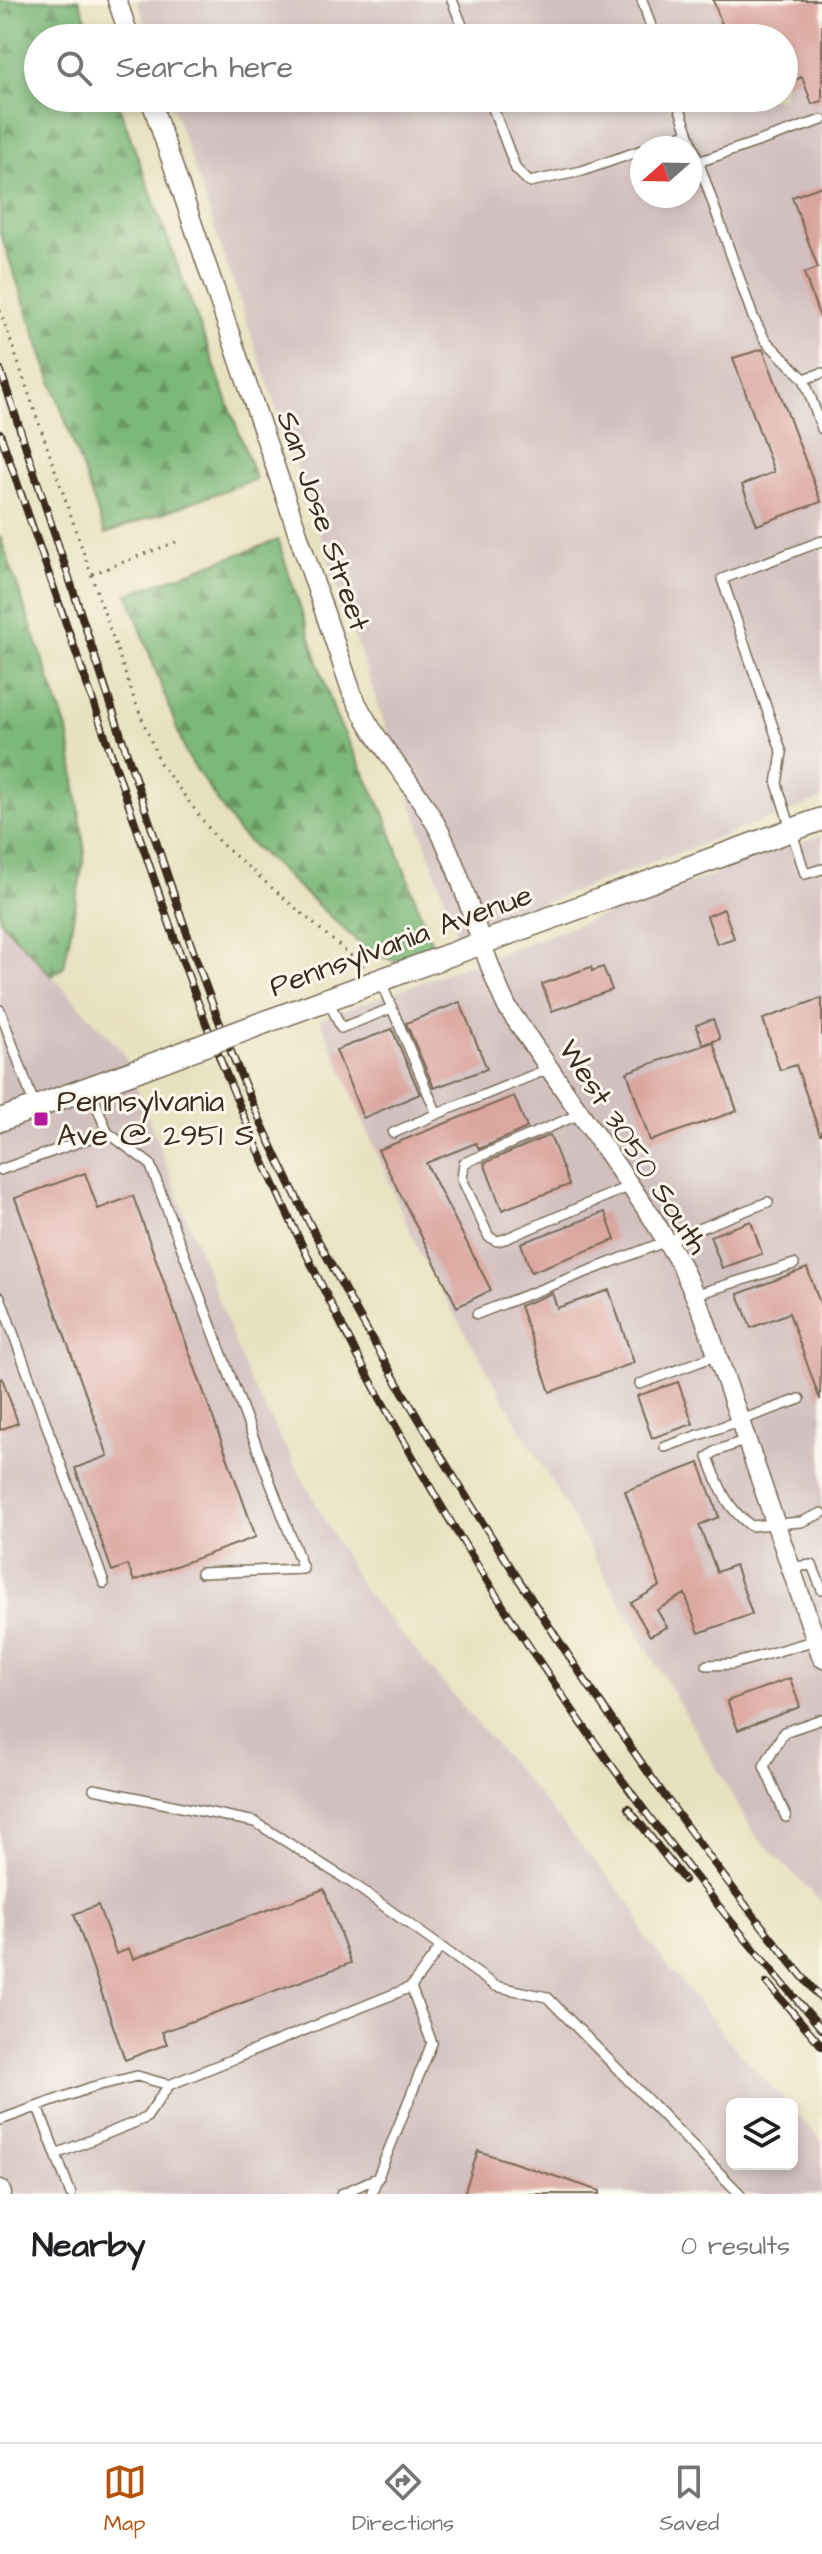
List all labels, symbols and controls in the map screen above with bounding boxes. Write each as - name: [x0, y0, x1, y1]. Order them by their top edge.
- search box: [24, 24, 798, 112]
- icon: search: [52, 46, 96, 90]
- text: Search here: [116, 47, 293, 89]
- north arrow: [630, 136, 702, 208]
- street label: San Jose Street: [266, 405, 380, 637]
- street label: Pennsylvania Avenue: [264, 874, 539, 1009]
- street label: West 3050 South: [548, 1031, 718, 1263]
- place label: Pennsylvania Ave @ 2951 S: [57, 1081, 254, 1157]
- marker: Pennsylvania Ave @ 2951 S: [32, 1110, 50, 1128]
- map controls: [726, 2098, 798, 2170]
- button: layers: [726, 2098, 798, 2170]
- text: Nearby: [32, 2222, 146, 2270]
- text: 0 results: [681, 2228, 790, 2264]
- tab: Map: [103, 2460, 147, 2539]
- tab: Directions: [352, 2460, 454, 2539]
- tab: Saved: [659, 2460, 719, 2539]

